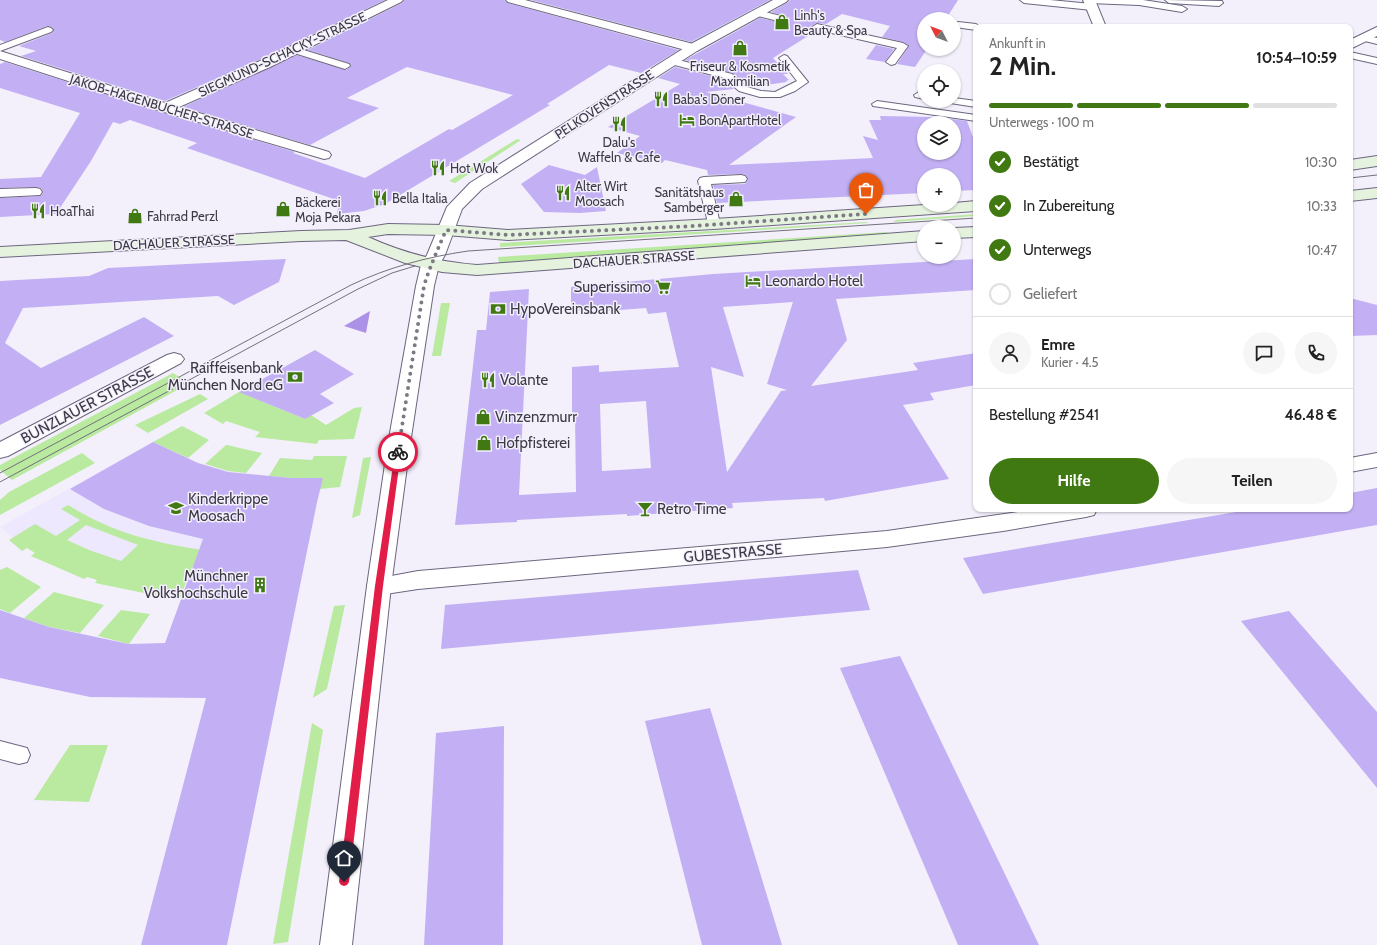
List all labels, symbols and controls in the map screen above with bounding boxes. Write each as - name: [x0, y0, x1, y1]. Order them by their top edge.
- place label: Linh's Beauty & Spa: [794, 7, 868, 38]
- street label: SIEGMUND-SCHACKY-STRASSE: [195, 8, 369, 100]
- north arrow: [917, 12, 961, 56]
- map controls: [917, 12, 961, 264]
- shop icon: Linh's Beauty & Spa: [773, 13, 791, 31]
- text: Ankunft in: [989, 35, 1046, 51]
- shop icon: Friseur & Kosmetik Maximilian: [731, 39, 749, 57]
- text: 10:54–10:59: [1256, 49, 1337, 67]
- text: 2 Min.: [989, 50, 1056, 82]
- place label: Friseur & Kosmetik Maximilian: [690, 58, 790, 89]
- button: locate: [917, 64, 961, 108]
- street label: PELKOVENSTRASSE: [551, 66, 657, 142]
- street label: JAKOB-HAGENBUCHER-STRASSE: [67, 70, 256, 142]
- restaurant icon: Baba's Döner: [652, 90, 670, 108]
- place label: Baba's Döner: [673, 91, 746, 107]
- hotel icon: BonApartHotel: [678, 111, 696, 129]
- place label: BonApartHotel: [699, 112, 781, 128]
- text: Unterwegs · 100 m: [989, 114, 1094, 130]
- restaurant icon: Dalu's Waffeln & Cafe: [610, 115, 628, 133]
- button: layers: [917, 116, 961, 160]
- place label: Dalu's Waffeln & Cafe: [578, 134, 660, 165]
- icon: check: [989, 151, 1011, 173]
- text: Bestätigt: [1023, 153, 1079, 171]
- text: 10:30: [1305, 154, 1337, 170]
- restaurant icon: Hot Wok: [429, 159, 447, 177]
- place label: Hot Wok: [450, 160, 498, 176]
- button: +: [917, 168, 961, 212]
- pin: [849, 173, 883, 214]
- place label: Alter Wirt Moosach: [575, 178, 628, 209]
- icon: bag: [855, 179, 877, 201]
- restaurant icon: Alter Wirt Moosach: [554, 184, 572, 202]
- place label: Sanitätshaus Samberger: [654, 184, 725, 215]
- restaurant icon: Bella Italia: [371, 189, 389, 207]
- place label: Bella Italia: [392, 190, 448, 206]
- shop icon: Sanitätshaus Samberger: [727, 190, 745, 208]
- place label: Bäckerei Moja Pekara: [295, 194, 361, 226]
- icon: check: [989, 195, 1011, 217]
- text: In Zubereitung: [1023, 197, 1114, 215]
- text: 10:33: [1307, 198, 1337, 214]
- shop icon: Bäckerei Moja Pekara: [274, 200, 292, 218]
- restaurant icon: HoaThai: [29, 202, 47, 220]
- place label: HoaThai: [50, 203, 94, 219]
- shop icon: Fahrrad Perzl: [126, 207, 144, 225]
- place label: Fahrrad Perzl: [147, 208, 218, 224]
- button: −: [917, 220, 961, 264]
- street label: DACHAUER STRASSE: [113, 231, 235, 253]
- icon: check: [989, 239, 1011, 261]
- text: Unterwegs: [1023, 241, 1091, 259]
- text: 10:47: [1307, 242, 1337, 258]
- street label: DACHAUER STRASSE: [572, 247, 696, 271]
- hotel icon: Leonardo Hotel: [744, 272, 762, 290]
- place label: Leonardo Hotel: [765, 272, 864, 290]
- place label: Superissimo: [574, 278, 651, 296]
- supermarket icon: Superissimo: [654, 278, 672, 296]
- text: Geliefert: [1023, 285, 1077, 303]
- bank icon: HypoVereinsbank: [489, 300, 507, 318]
- place label: HypoVereinsbank: [510, 300, 621, 318]
- button: person: [989, 332, 1031, 374]
- button: chat: [1243, 332, 1285, 374]
- button: phone: [1295, 332, 1337, 374]
- text: Emre: [1041, 336, 1075, 354]
- text: Kurier · 4.5: [1041, 354, 1099, 370]
- place label: Raiffeisenbank München Nord eG: [168, 359, 283, 394]
- street label: BUNZLAUER STRASSE: [18, 362, 156, 448]
- bank icon: Raiffeisenbank München Nord eG: [286, 368, 304, 386]
- restaurant icon: Volante: [479, 371, 497, 389]
- place label: Volante: [500, 371, 548, 389]
- text: Bestellung #2541: [989, 406, 1099, 424]
- text: 46.48 €: [1285, 406, 1337, 424]
- shop icon: Vinzenzmurr: [474, 408, 492, 426]
- place label: Vinzenzmurr: [495, 408, 577, 426]
- courier: [378, 432, 418, 472]
- shop icon: Hofpfisterei: [475, 434, 493, 452]
- place label: Hofpfisterei: [496, 434, 570, 452]
- icon: bike: [387, 441, 409, 463]
- button: Hilfe: [989, 458, 1159, 504]
- button: Teilen: [1167, 458, 1337, 504]
- place label: Kinderkrippe Moosach: [188, 490, 269, 525]
- school or university icon: Kinderkrippe Moosach: [167, 499, 185, 517]
- bar icon: Retro Time: [636, 500, 654, 518]
- place label: Retro Time: [657, 500, 727, 518]
- street label: GUBESTRASSE: [683, 540, 783, 566]
- place label: Münchner Volkshochschule: [144, 567, 248, 602]
- building icon: Münchner Volkshochschule: [251, 576, 269, 594]
- pin: [327, 841, 361, 882]
- icon: home: [333, 847, 355, 869]

